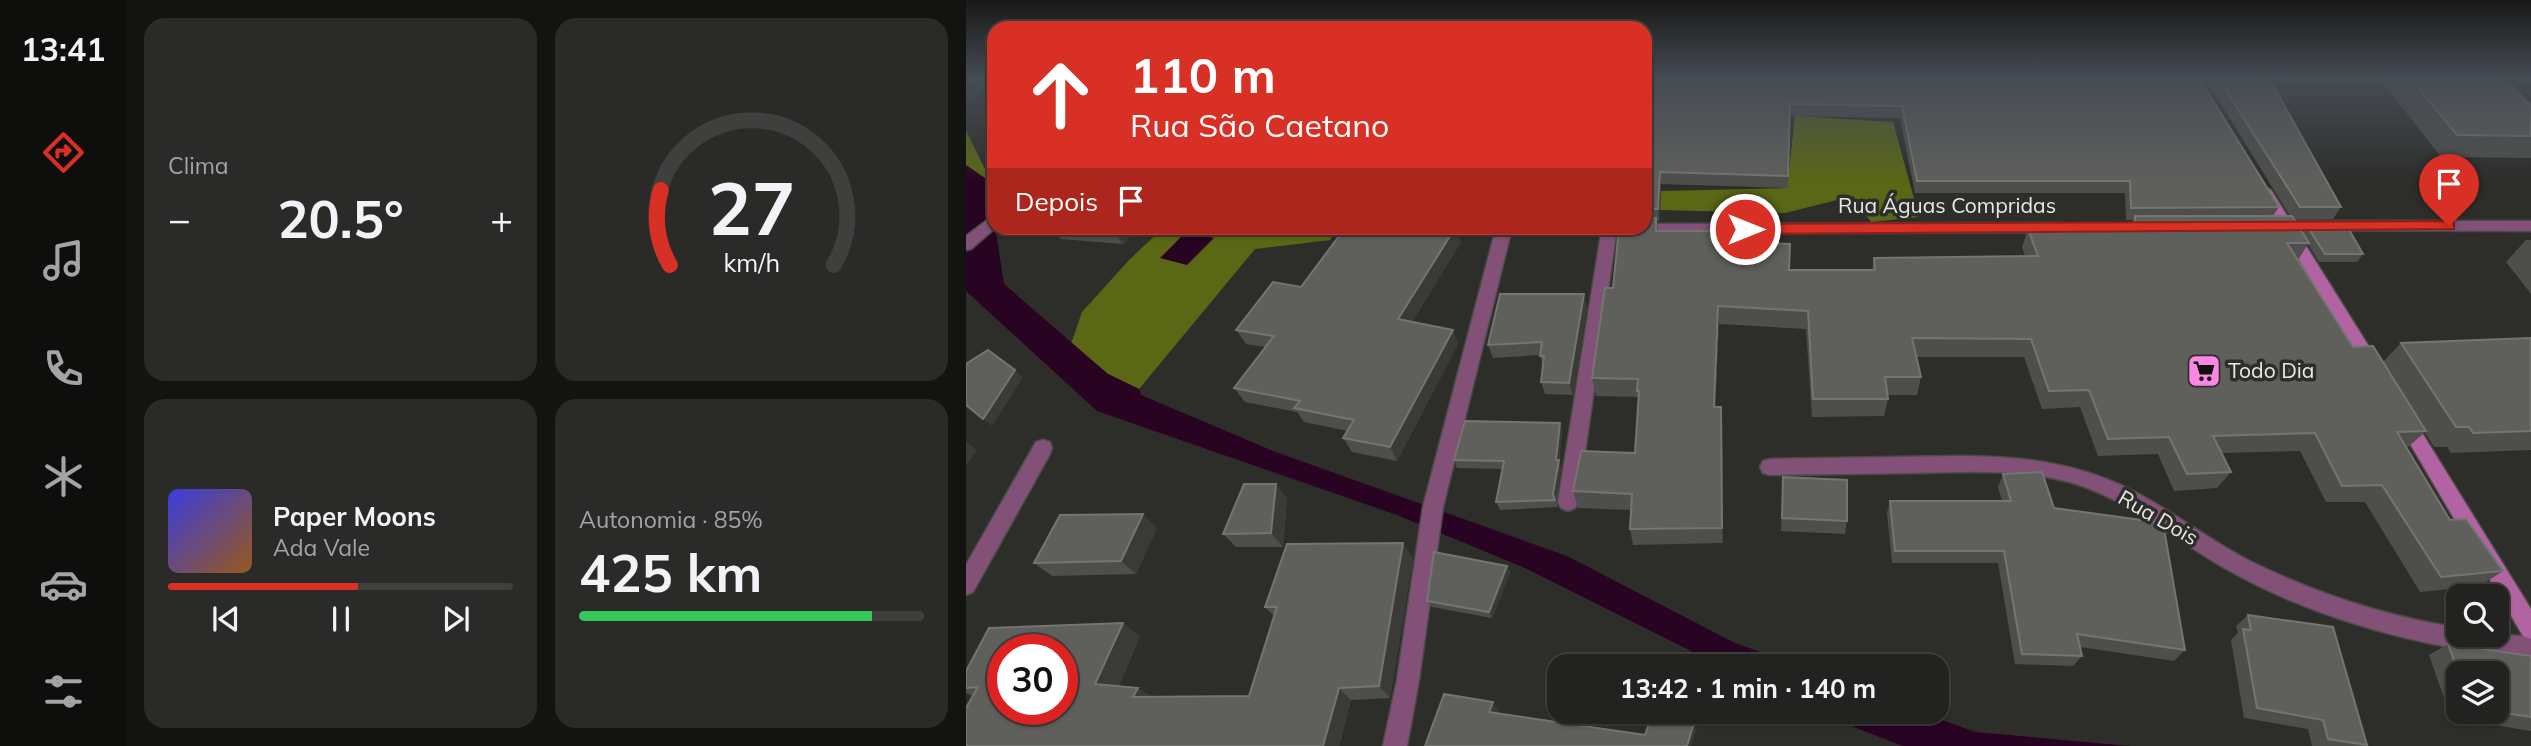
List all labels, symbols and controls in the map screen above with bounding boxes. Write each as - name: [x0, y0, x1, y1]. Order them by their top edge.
- text: 13:41: [21, 29, 105, 69]
- text: 110 m: [1130, 44, 1276, 105]
- icon: ahead: [1015, 49, 1106, 140]
- text: Rua São Caetano: [1130, 105, 1389, 145]
- icon: directions: [39, 128, 88, 177]
- text: Clima: [168, 151, 229, 180]
- pin: [2419, 154, 2479, 226]
- text: 27: [708, 163, 795, 254]
- icon: arrive: [2430, 165, 2468, 203]
- icon: arrive: [1112, 182, 1150, 220]
- text: Depois: [1015, 185, 1098, 218]
- text: 20.5°: [277, 186, 404, 251]
- position arrow: [1708, 192, 1782, 266]
- street label: Rua Águas Compridas: [1838, 192, 2056, 218]
- text: −: [168, 195, 191, 243]
- text: +: [490, 195, 513, 243]
- icon: music: [39, 236, 88, 285]
- text: km/h: [723, 247, 780, 278]
- icon: phone: [39, 344, 88, 393]
- supermarket icon: Todo Dia: [2185, 352, 2223, 390]
- place label: Todo Dia: [2228, 357, 2314, 383]
- icon: climate: [39, 452, 88, 501]
- street label: Rua Dois: [2114, 484, 2203, 550]
- text: Paper Moons: [273, 500, 436, 533]
- text: Autonomia · 85%: [579, 505, 763, 534]
- text: Ada Vale: [273, 533, 370, 562]
- text: 425 km: [579, 540, 762, 605]
- icon: car: [39, 560, 88, 609]
- map controls: [2446, 584, 2509, 724]
- button: search: [2446, 584, 2509, 647]
- icon: previous: [207, 600, 245, 638]
- icon: pause: [322, 600, 360, 638]
- icon: next: [437, 600, 475, 638]
- speed limit sign: 30: [987, 634, 1078, 725]
- button: layers: [2446, 661, 2509, 724]
- icon: filters: [39, 667, 88, 716]
- text: 13:42 · 1 min · 140 m: [1620, 672, 1876, 705]

